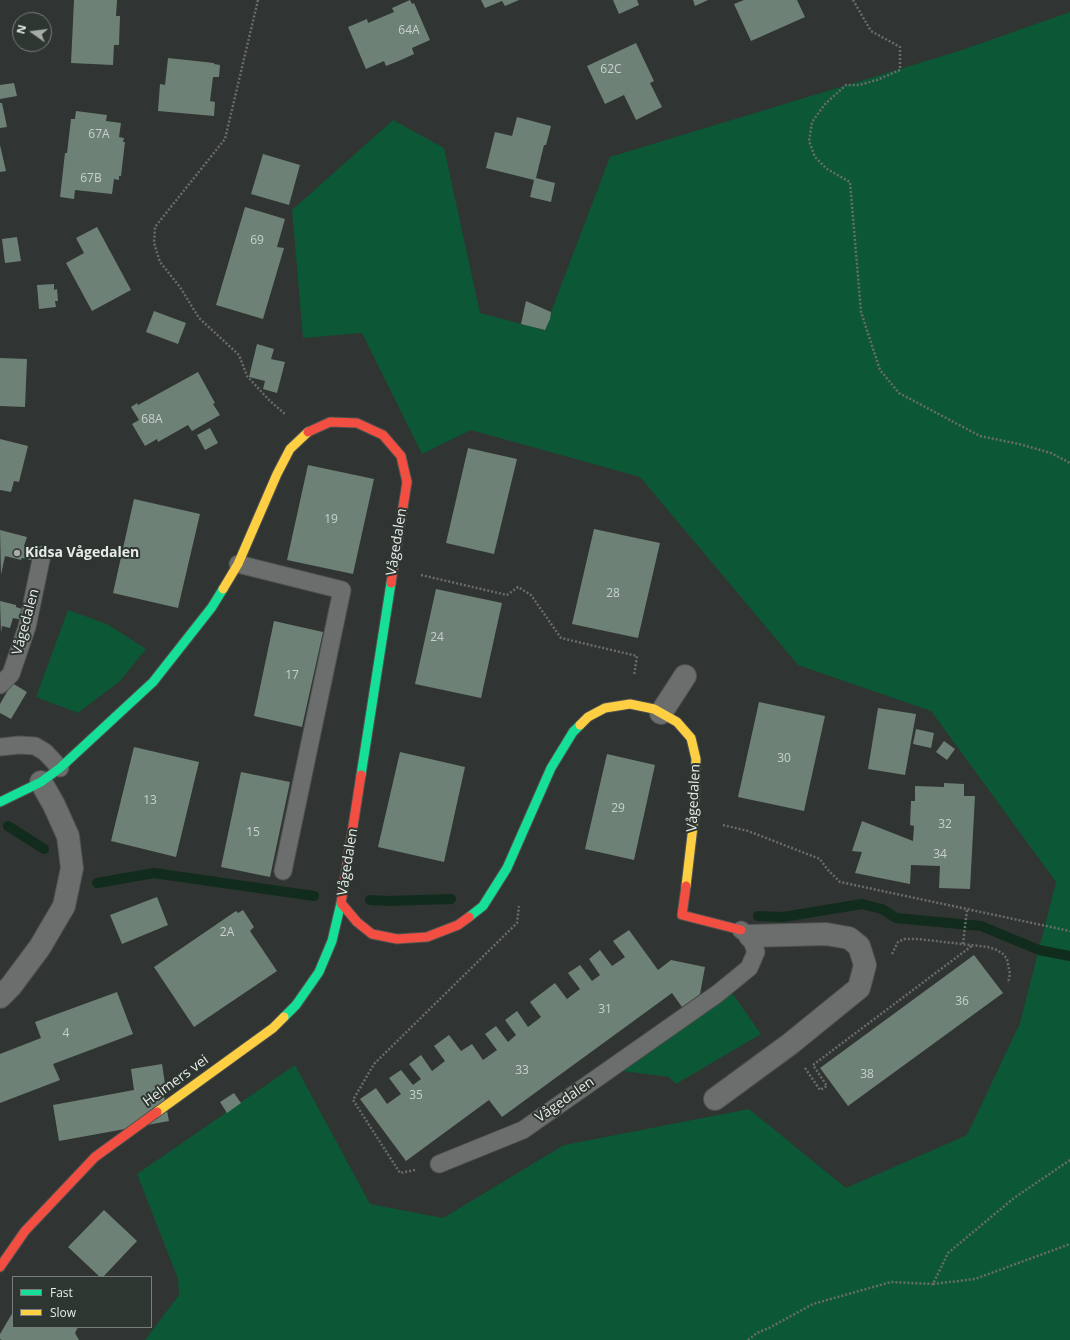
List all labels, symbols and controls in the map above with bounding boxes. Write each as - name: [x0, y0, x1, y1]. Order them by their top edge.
- north arrow: [12, 12, 52, 52]
- text: N: [12, 23, 29, 35]
- house number: 64A: [398, 24, 420, 38]
- house number: 62C: [600, 63, 622, 77]
- house number: 67A: [88, 128, 110, 142]
- house number: 67B: [80, 172, 102, 186]
- house number: 69: [250, 234, 264, 248]
- house number: 68A: [141, 413, 163, 427]
- street label: Vågedalen: [383, 507, 411, 577]
- house number: 19: [324, 513, 338, 527]
- place label: Kidsa Vågedalen: [25, 545, 139, 561]
- marker: Kidsa Vågedalen: [12, 548, 22, 558]
- street label: Vågedalen: [9, 587, 43, 657]
- house number: 28: [606, 587, 620, 601]
- house number: 24: [430, 631, 444, 645]
- house number: 17: [285, 669, 299, 683]
- house number: 30: [777, 752, 791, 766]
- street label: Vågedalen: [684, 764, 704, 832]
- house number: 13: [143, 794, 157, 808]
- house number: 29: [611, 802, 625, 816]
- house number: 32: [938, 818, 952, 832]
- house number: 15: [246, 826, 260, 840]
- street label: Vågedalen: [334, 827, 362, 897]
- house number: 34: [933, 848, 947, 862]
- house number: 2A: [220, 926, 234, 940]
- house number: 36: [955, 995, 969, 1009]
- house number: 31: [598, 1003, 612, 1017]
- house number: 4: [63, 1027, 69, 1041]
- street label: Helmers vei: [140, 1052, 212, 1110]
- house number: 33: [515, 1064, 529, 1078]
- house number: 38: [860, 1068, 874, 1082]
- street label: Vågedalen: [532, 1074, 598, 1126]
- house number: 35: [409, 1089, 423, 1103]
- legend: [12, 1276, 152, 1328]
- text: Fast: [50, 1284, 73, 1301]
- text: Slow: [50, 1304, 76, 1321]

